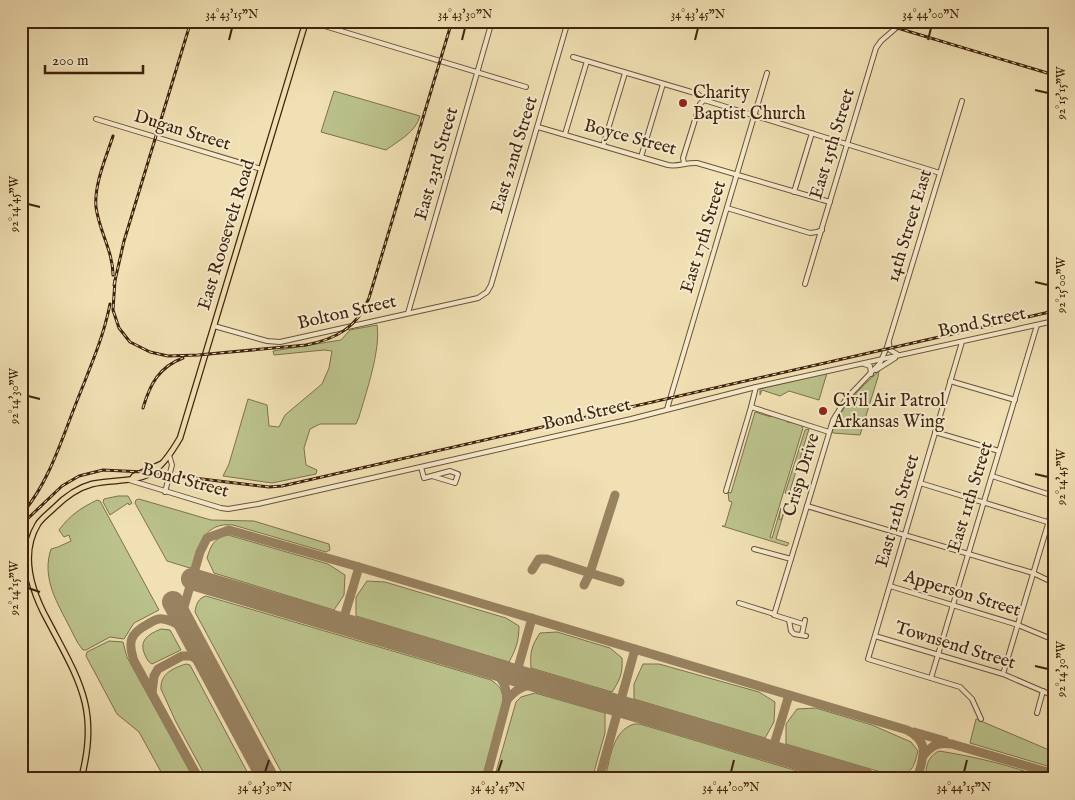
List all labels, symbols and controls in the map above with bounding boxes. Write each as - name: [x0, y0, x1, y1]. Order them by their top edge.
- text: 34°43'15"N: [205, 7, 259, 22]
- text: 34°43'30"N: [438, 7, 493, 22]
- text: 34°43'45"N: [671, 7, 726, 22]
- text: 34°44'00"N: [902, 7, 960, 22]
- scale bar: [45, 42, 142, 74]
- text: 200 m: [52, 51, 89, 70]
- text: 92°15'15"W: [1054, 66, 1069, 121]
- place label: Charity Baptist Church: [693, 82, 806, 126]
- street label: East 15th Street: [805, 86, 861, 202]
- street label: East 22nd Street: [486, 94, 544, 216]
- marker: Charity Baptist Church: [677, 97, 689, 109]
- street label: Dugan Street: [131, 105, 233, 157]
- street label: East 23rd Street: [410, 105, 464, 223]
- street label: Boyce Street: [581, 115, 679, 161]
- street label: East Roosevelt Road: [193, 157, 261, 313]
- street label: 14th Street East: [882, 167, 938, 285]
- text: 92°14'45"W: [7, 175, 22, 233]
- street label: East 17th Street: [676, 178, 732, 296]
- text: 92°15'00"W: [1054, 256, 1069, 314]
- street label: Bolton Street: [295, 290, 399, 336]
- street label: Bond Street: [936, 302, 1028, 344]
- text: 92°14'30"W: [7, 367, 22, 425]
- place label: Civil Air Patrol Arkansas Wing: [832, 390, 945, 434]
- street label: Bond Street: [541, 394, 633, 436]
- marker: Civil Air Patrol Arkansas Wing: [817, 405, 829, 417]
- street label: Crisp Drive: [778, 430, 826, 520]
- street label: East 11th Street: [943, 439, 999, 555]
- text: 92°14'45"W: [1054, 448, 1069, 506]
- street label: East 12th Street: [871, 452, 925, 570]
- street label: Bond Street: [139, 458, 231, 504]
- text: 92°14'15"W: [7, 560, 22, 616]
- street label: Apperson Street: [900, 565, 1023, 623]
- street label: Townsend Street: [892, 617, 1018, 675]
- text: 92°14'30"W: [1054, 640, 1069, 698]
- text: 34°43'30"N: [238, 780, 293, 795]
- text: 34°43'45"N: [471, 780, 526, 795]
- text: 34°44'00"N: [702, 780, 760, 795]
- text: 34°44'15"N: [937, 780, 992, 795]

